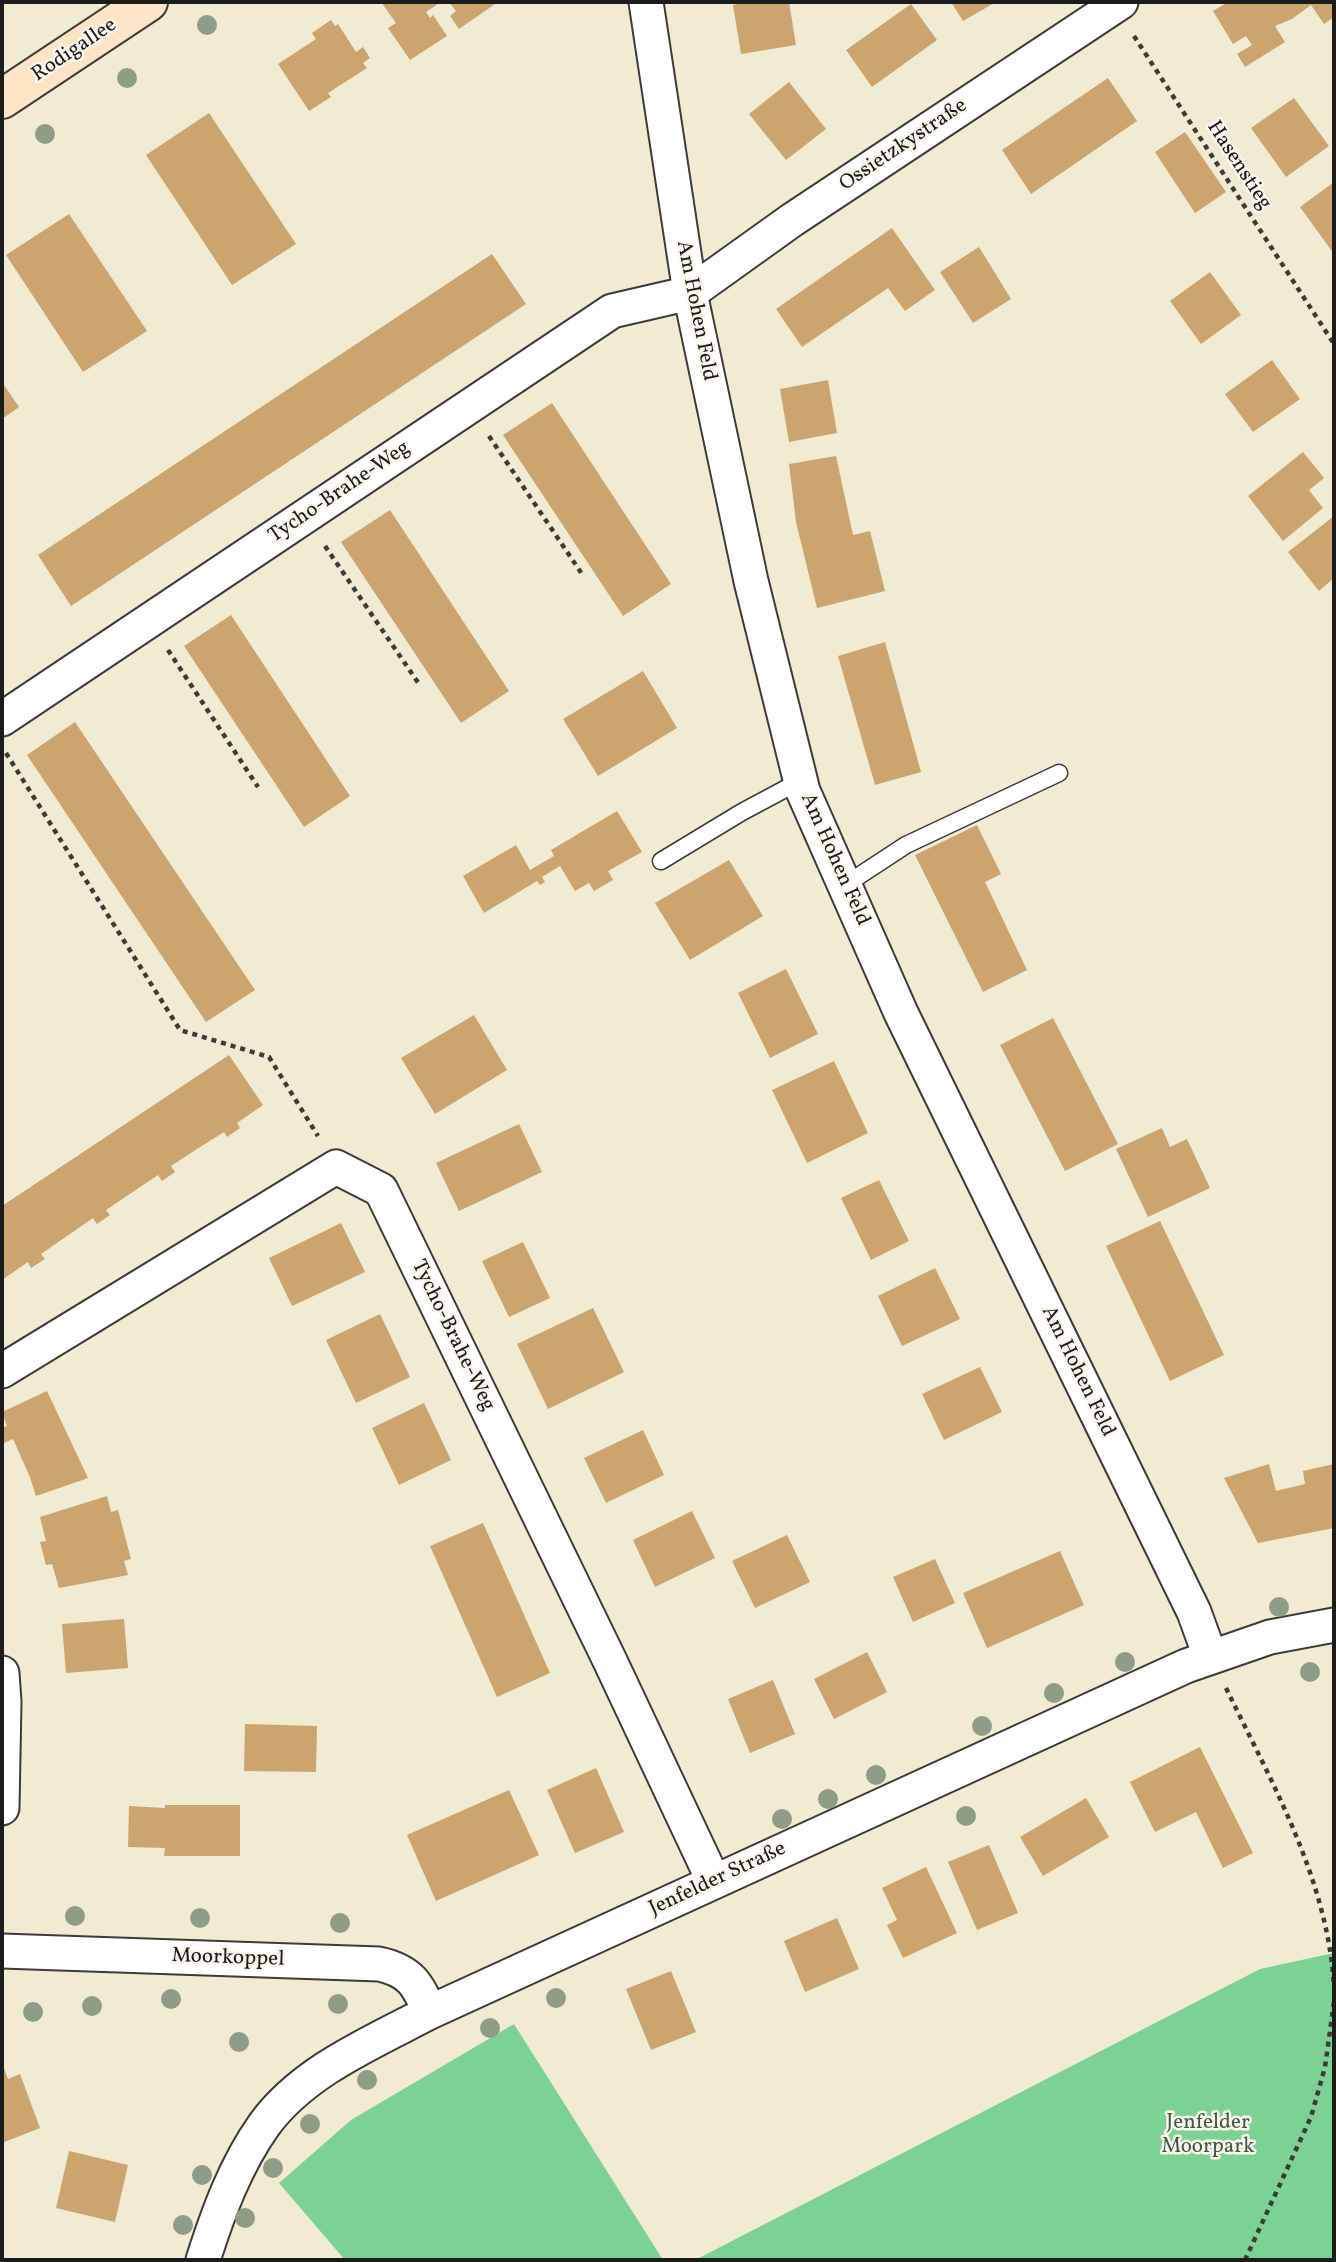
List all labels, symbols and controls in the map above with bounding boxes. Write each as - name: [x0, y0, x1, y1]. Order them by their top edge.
- street label: Rodigallee: [28, 13, 122, 89]
- street label: Ossietzkystraße: [835, 94, 973, 198]
- street label: Hasenstieg: [1200, 117, 1276, 215]
- street label: Am Hohen Feld: [669, 239, 721, 383]
- street label: Tycho-Brahe-Weg: [264, 436, 416, 550]
- street label: Am Hohen Feld: [794, 790, 874, 930]
- street label: Tycho-Brahe-Weg: [404, 1256, 500, 1416]
- street label: Am Hohen Feld: [1034, 1303, 1120, 1441]
- street label: Jenfelder Straße: [645, 1837, 791, 1923]
- street label: Moorkoppel: [171, 1944, 285, 1974]
- park label: Jenfelder Moorpark: [1161, 2111, 1255, 2161]

